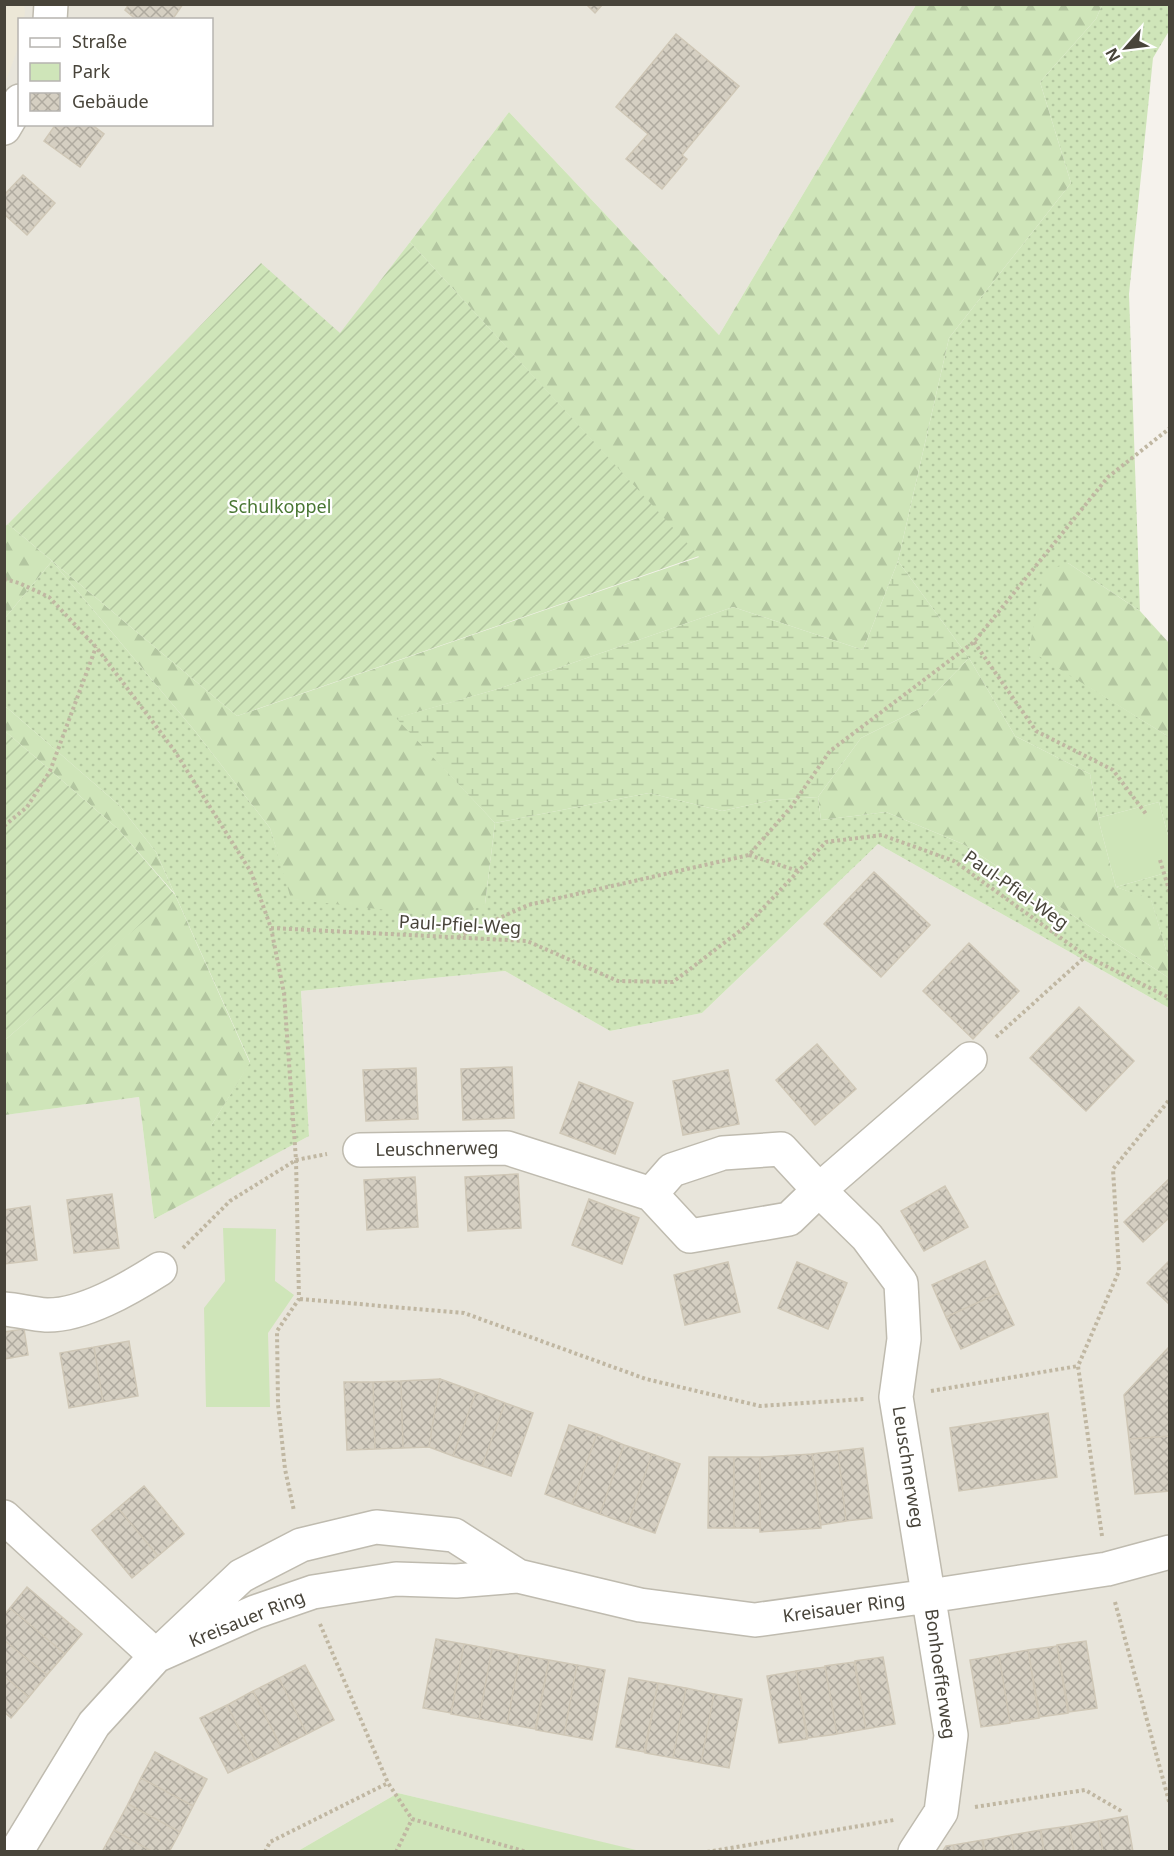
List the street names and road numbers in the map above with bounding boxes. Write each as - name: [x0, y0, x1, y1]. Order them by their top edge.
- street label: Paul-Pfiel-Weg: [960, 844, 1074, 934]
- street label: Paul-Pfiel-Weg: [398, 909, 522, 939]
- street label: Leuschnerweg: [375, 1135, 499, 1161]
- street label: Leuschnerweg: [888, 1404, 930, 1530]
- street label: Kreisauer Ring: [185, 1584, 308, 1652]
- street label: Kreisauer Ring: [781, 1587, 907, 1627]
- street label: Bonhoefferweg: [920, 1607, 962, 1741]

